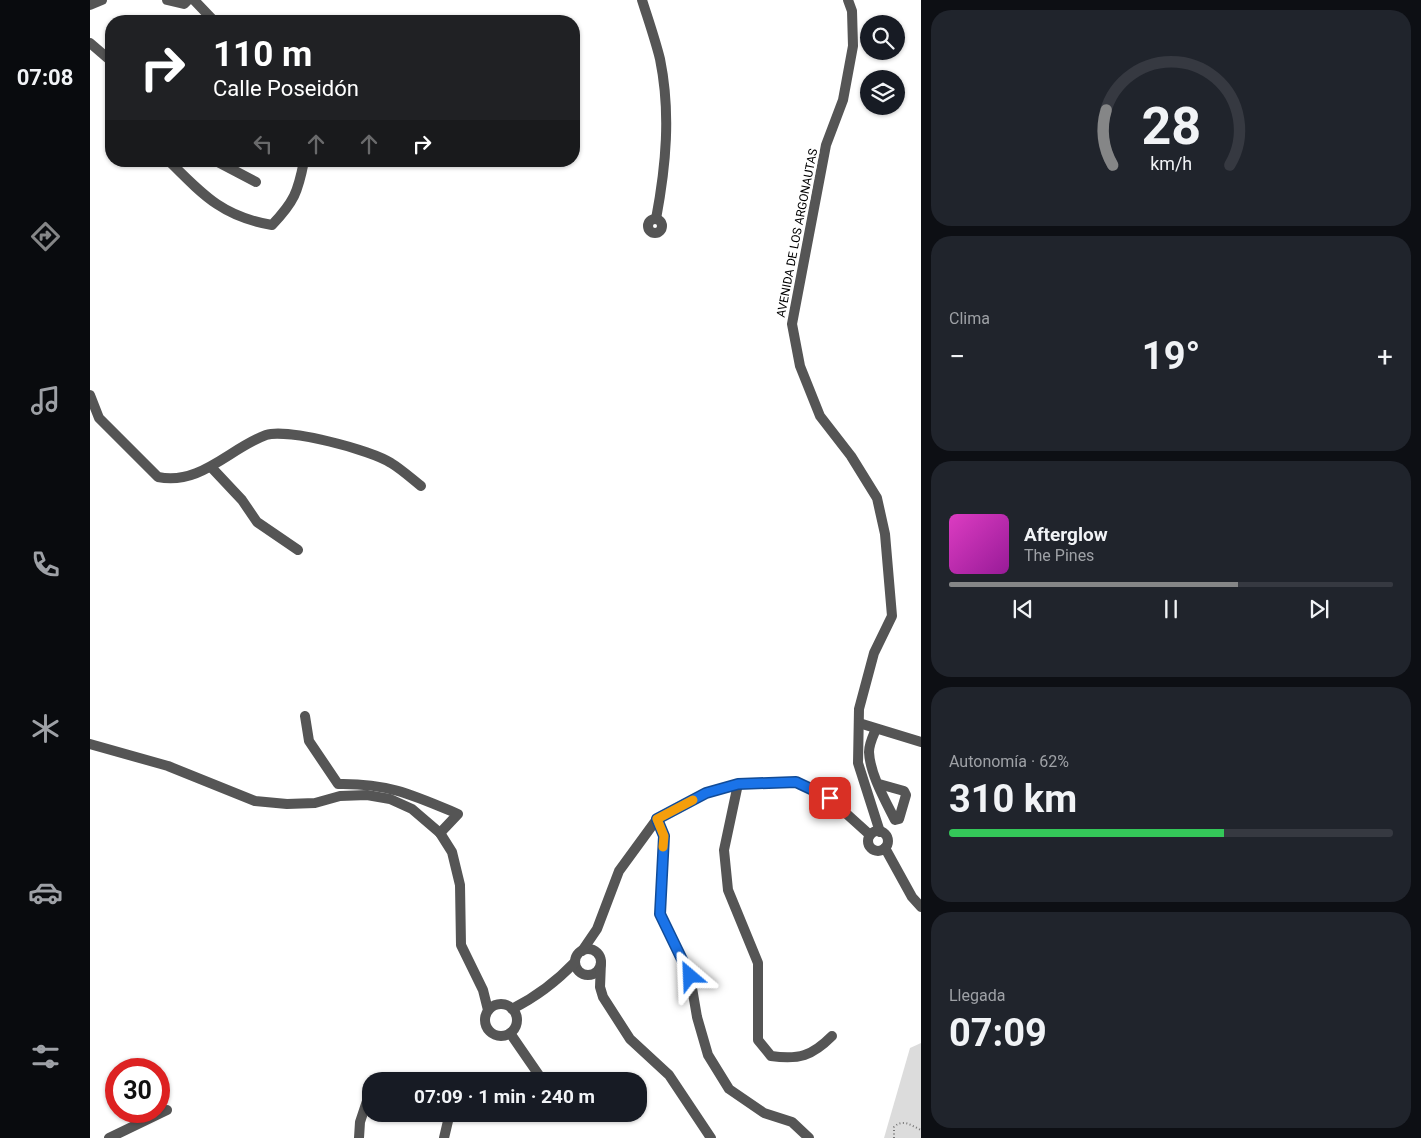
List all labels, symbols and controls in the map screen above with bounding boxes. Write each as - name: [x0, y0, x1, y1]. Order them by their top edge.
- map controls: [860, 15, 905, 115]
- button: search: [860, 15, 905, 60]
- text: 110 m: [213, 34, 312, 75]
- icon: right: [130, 35, 195, 100]
- text: 07:08: [17, 65, 73, 90]
- button: layers: [860, 70, 905, 115]
- text: Calle Poseidón: [213, 76, 359, 101]
- text: 28: [1141, 96, 1201, 157]
- icon: left: [249, 130, 277, 158]
- icon: ahead: [302, 130, 330, 158]
- icon: ahead: [355, 130, 383, 158]
- icon: right: [408, 130, 436, 158]
- street label: AVENIDA DE LOS ARGONAUTAS: [774, 147, 820, 319]
- text: km/h: [1150, 153, 1192, 174]
- icon: directions: [28, 219, 63, 254]
- text: Clima: [949, 309, 990, 328]
- text: 19°: [1142, 334, 1200, 378]
- text: −: [949, 340, 965, 373]
- text: +: [1377, 340, 1393, 373]
- icon: music: [28, 383, 63, 418]
- text: Afterglow: [1024, 523, 1108, 546]
- text: The Pines: [1024, 546, 1094, 565]
- icon: phone: [28, 547, 63, 582]
- icon: previous: [1009, 595, 1037, 623]
- icon: pause: [1157, 595, 1185, 623]
- icon: next: [1305, 595, 1333, 623]
- icon: climate: [28, 711, 63, 746]
- text: Autonomía · 62%: [949, 752, 1069, 771]
- pin: [809, 777, 851, 819]
- text: 310 km: [949, 777, 1077, 821]
- icon: arrive: [816, 784, 844, 812]
- icon: car: [28, 875, 63, 910]
- position arrow: [663, 949, 715, 1001]
- text: Llegada: [949, 986, 1005, 1005]
- text: 07:09: [949, 1011, 1047, 1055]
- icon: filters: [28, 1039, 63, 1074]
- speed limit sign: 30: [105, 1058, 170, 1123]
- text: 07:09 · 1 min · 240 m: [414, 1085, 595, 1108]

